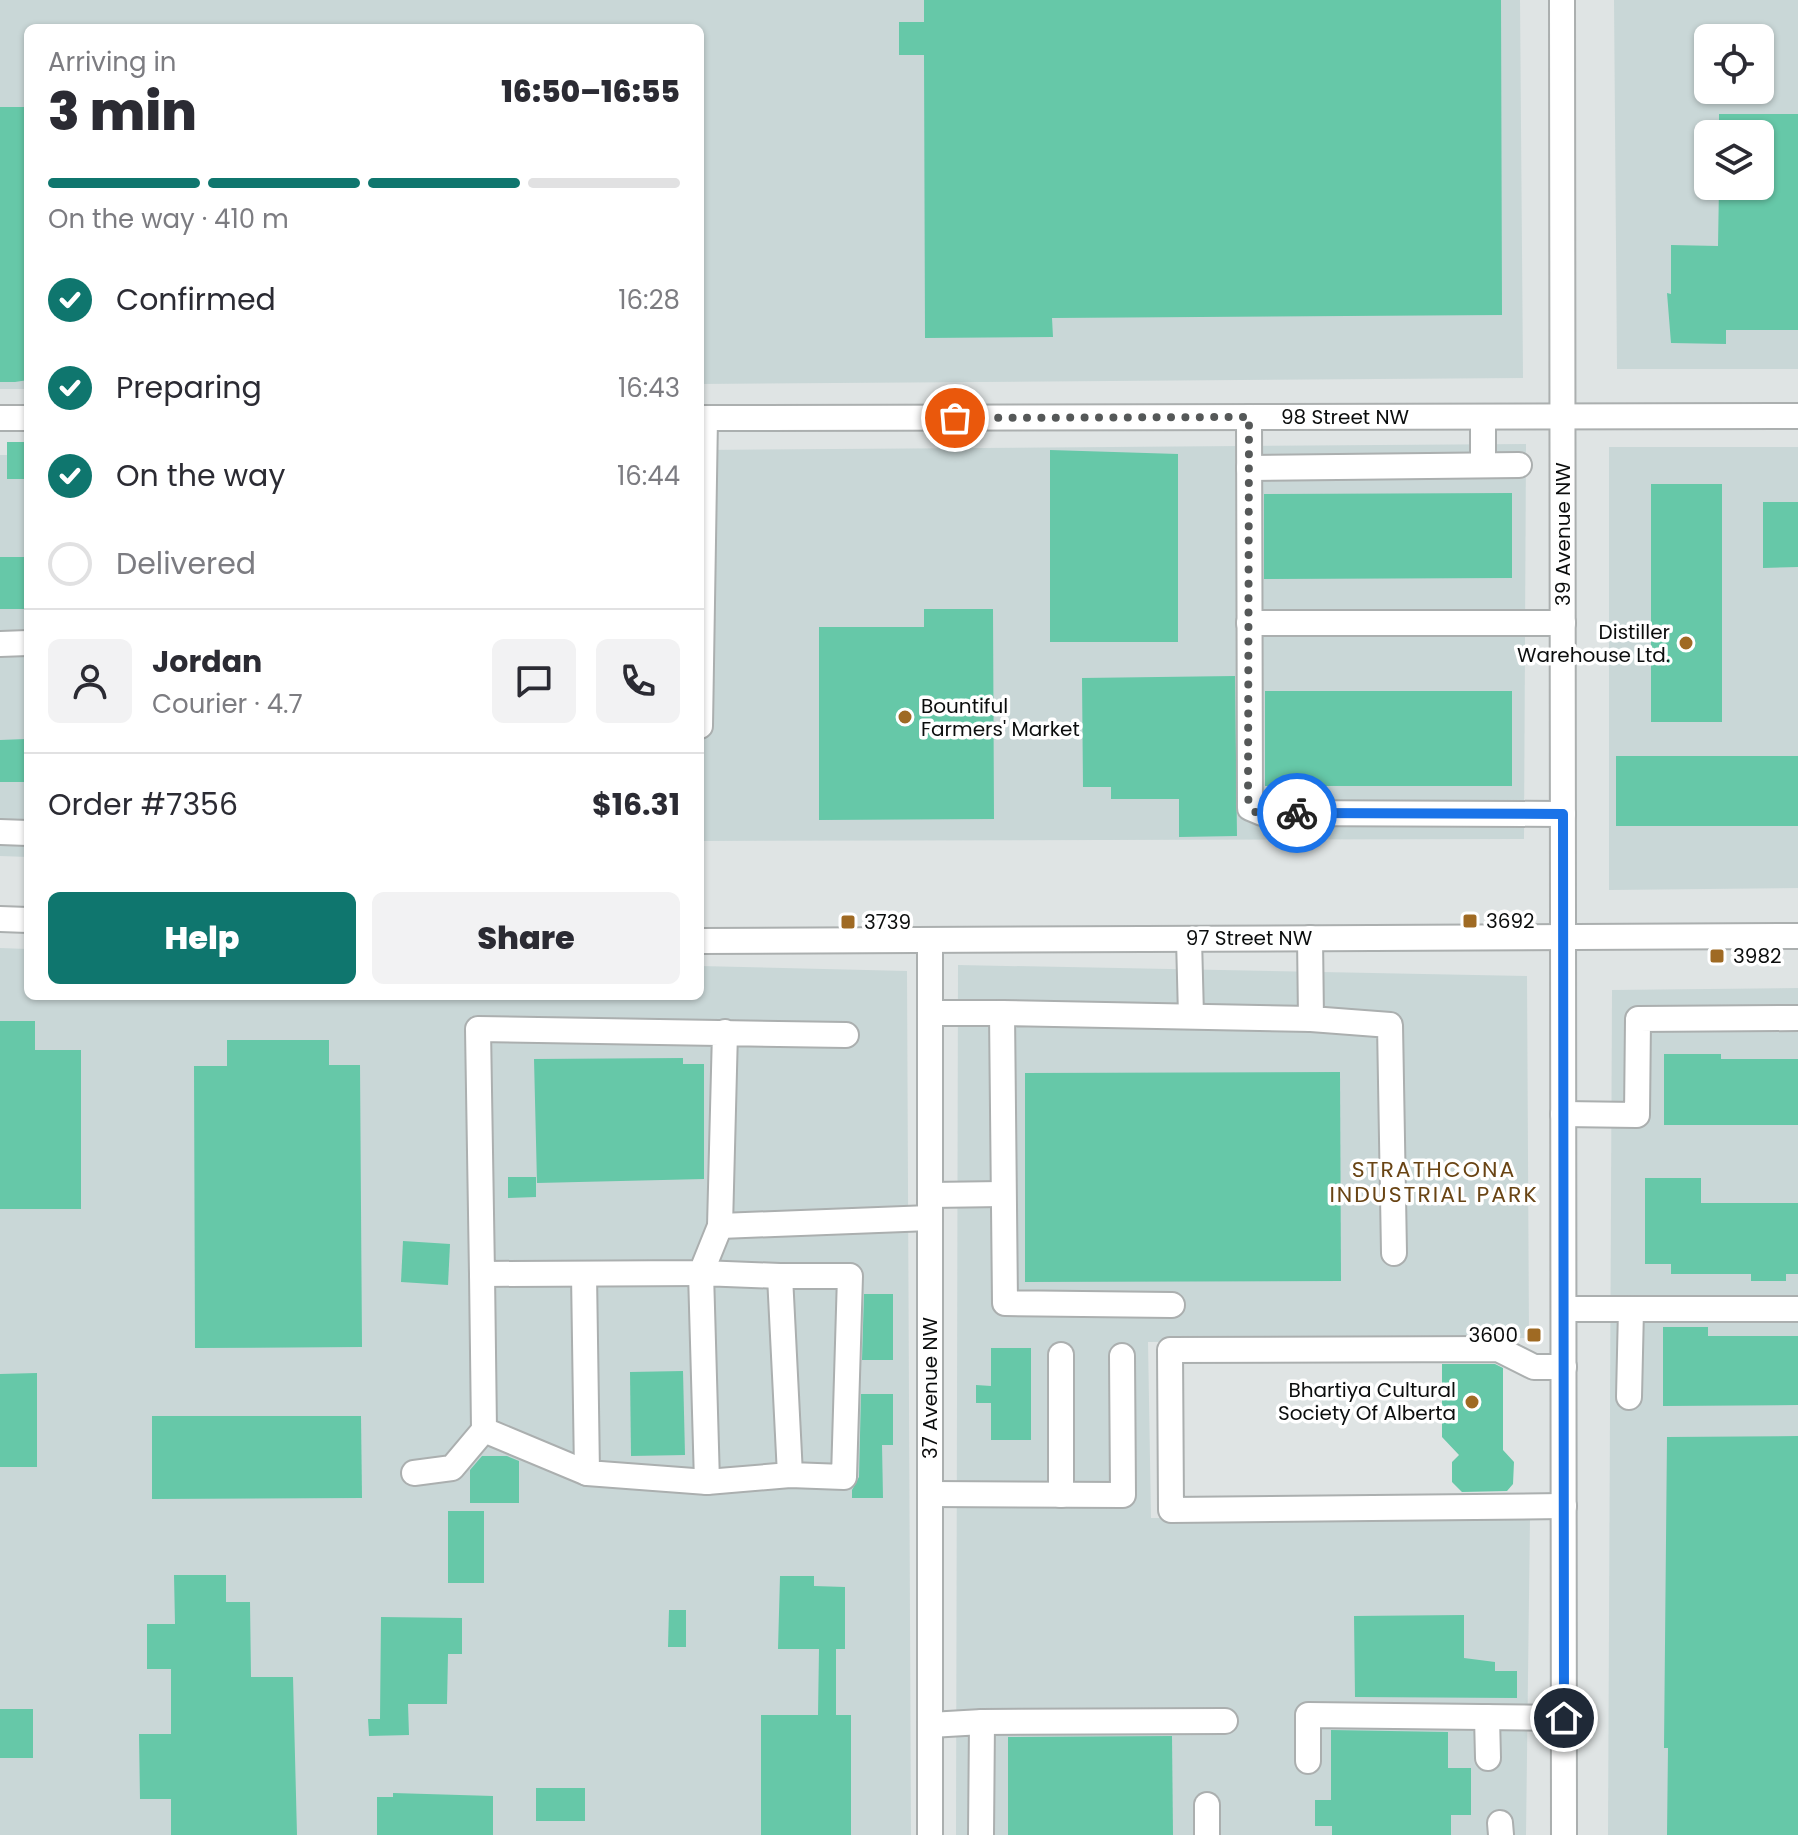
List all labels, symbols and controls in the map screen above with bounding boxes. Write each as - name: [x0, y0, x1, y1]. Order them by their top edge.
- map controls: [1694, 24, 1774, 200]
- button: locate: [1694, 24, 1774, 104]
- text: Arriving in: [48, 44, 177, 80]
- text: 16:50–16:55: [501, 70, 680, 113]
- text: 3 min: [48, 75, 197, 148]
- button: layers: [1694, 120, 1774, 200]
- text: On the way · 410 m: [48, 201, 289, 237]
- icon: check: [48, 278, 92, 322]
- text: Confirmed: [116, 278, 276, 321]
- text: 16:28: [618, 282, 680, 318]
- icon: check: [48, 366, 92, 410]
- text: Preparing: [116, 366, 262, 409]
- text: 16:43: [618, 370, 680, 406]
- pin: [921, 384, 989, 452]
- icon: bag: [933, 396, 977, 440]
- street label: 98 Street NW: [1281, 403, 1409, 431]
- icon: check: [48, 454, 92, 498]
- text: On the way: [116, 454, 285, 497]
- text: 16:44: [617, 458, 680, 494]
- street label: 39 Avenue NW: [1549, 462, 1577, 606]
- text: Delivered: [116, 542, 256, 585]
- place label: Distiller Warehouse Ltd.: [1517, 618, 1670, 669]
- marker: Distiller Warehouse Ltd.: [1677, 634, 1695, 652]
- button: person: [48, 639, 132, 723]
- button: chat: [492, 639, 576, 723]
- button: phone: [596, 639, 680, 723]
- text: Jordan: [152, 640, 262, 683]
- text: Courier · 4.7: [152, 686, 303, 722]
- place label: Bountiful Farmers' Market: [921, 692, 1080, 743]
- marker: Bountiful Farmers' Market: [896, 708, 914, 726]
- courier: [1257, 773, 1337, 853]
- text: Order #7356: [48, 783, 238, 826]
- text: $16.31: [592, 783, 680, 826]
- icon: bike: [1275, 791, 1319, 835]
- button: Help: [48, 892, 356, 984]
- button: Share: [372, 892, 680, 984]
- place label: 3692: [1486, 907, 1535, 935]
- place label: 3739: [864, 908, 911, 936]
- marker: 3692: [1461, 912, 1479, 930]
- marker: 3739: [839, 913, 857, 931]
- street label: 97 Street NW: [1186, 924, 1313, 952]
- place label: 3982: [1733, 942, 1782, 970]
- marker: 3982: [1708, 947, 1726, 965]
- district label: STRATHCONA INDUSTRIAL PARK: [1329, 1154, 1539, 1210]
- street label: 37 Avenue NW: [916, 1316, 944, 1459]
- place label: 3600: [1468, 1321, 1518, 1349]
- marker: 3600: [1525, 1326, 1543, 1344]
- place label: Bhartiya Cultural Society Of Alberta: [1278, 1376, 1456, 1427]
- marker: Bhartiya Cultural Society Of Alberta: [1463, 1393, 1481, 1411]
- pin: [1530, 1684, 1598, 1752]
- icon: home: [1542, 1696, 1586, 1740]

